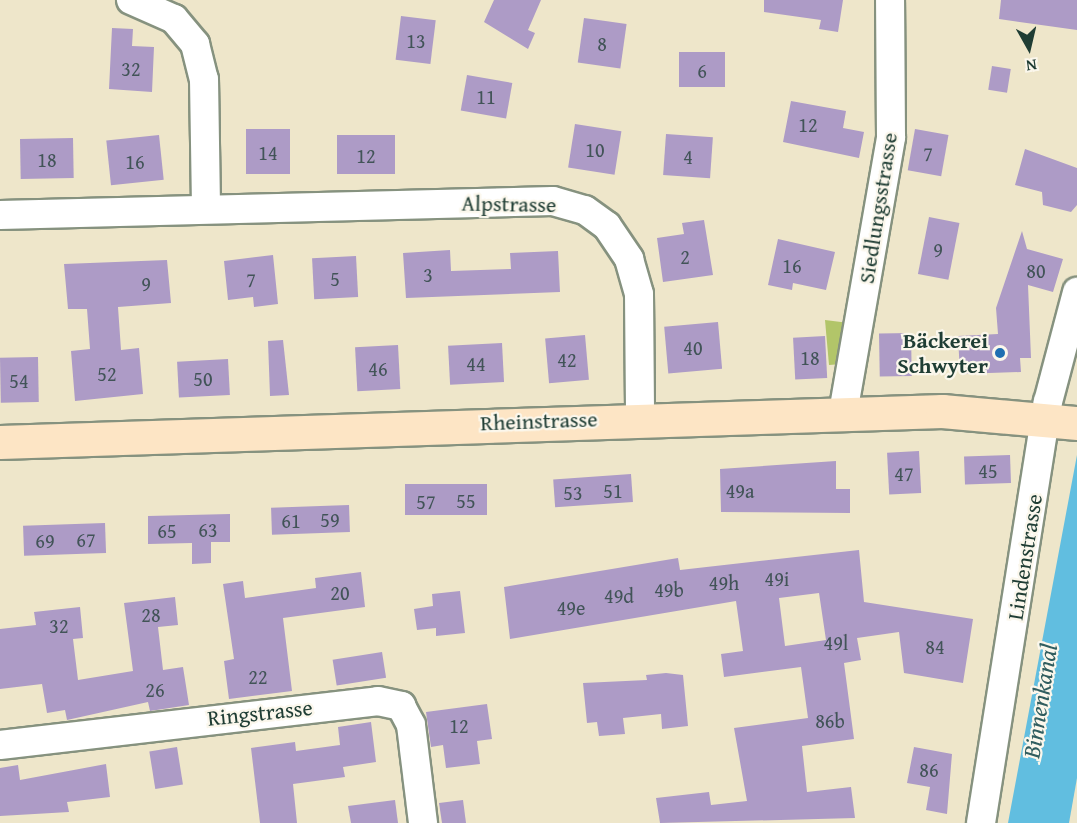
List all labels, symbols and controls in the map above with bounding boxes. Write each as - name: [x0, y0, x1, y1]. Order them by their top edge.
- north arrow: [999, 18, 1059, 78]
- house number: 13: [406, 28, 426, 52]
- house number: 8: [597, 31, 607, 55]
- text: N: [1025, 53, 1038, 78]
- house number: 32: [121, 56, 141, 80]
- house number: 6: [697, 58, 707, 82]
- house number: 11: [476, 84, 496, 108]
- house number: 12: [798, 112, 818, 136]
- street label: Siedlungsstrasse: [853, 131, 903, 285]
- house number: 10: [585, 137, 605, 161]
- house number: 14: [258, 140, 278, 164]
- house number: 7: [923, 141, 933, 165]
- house number: 12: [356, 143, 376, 167]
- house number: 4: [683, 144, 693, 168]
- house number: 18: [37, 147, 57, 171]
- house number: 16: [125, 149, 145, 173]
- street label: Alpstrasse: [461, 190, 557, 218]
- house number: 9: [933, 237, 943, 261]
- house number: 2: [680, 244, 690, 268]
- house number: 16: [782, 253, 802, 277]
- house number: 80: [1026, 258, 1046, 282]
- house number: 3: [423, 262, 433, 286]
- house number: 5: [330, 266, 340, 290]
- house number: 7: [246, 267, 256, 291]
- house number: 9: [141, 271, 151, 295]
- place label: Bäckerei Schwyter: [897, 327, 988, 378]
- house number: 40: [683, 335, 703, 359]
- house number: 18: [800, 345, 820, 369]
- marker: Bäckerei Schwyter: [993, 346, 1007, 360]
- house number: 42: [557, 347, 577, 371]
- house number: 44: [466, 351, 486, 375]
- house number: 46: [368, 356, 388, 380]
- house number: 52: [97, 361, 117, 385]
- house number: 50: [193, 366, 213, 390]
- house number: 54: [9, 368, 29, 392]
- street label: Rheinstrasse: [480, 406, 598, 436]
- house number: 45: [978, 458, 998, 482]
- house number: 47: [894, 461, 914, 485]
- house number: 51: [603, 478, 623, 502]
- house number: 49a: [726, 478, 754, 502]
- house number: 53: [563, 480, 583, 504]
- house number: 55: [456, 488, 476, 512]
- house number: 57: [416, 489, 436, 513]
- street label: Lindenstrasse: [1002, 492, 1048, 622]
- house number: 59: [320, 507, 340, 531]
- house number: 61: [281, 508, 301, 532]
- house number: 63: [198, 517, 218, 541]
- house number: 65: [157, 518, 177, 542]
- house number: 67: [76, 527, 96, 551]
- house number: 69: [35, 528, 55, 552]
- house number: 49i: [765, 566, 789, 590]
- house number: 49h: [709, 570, 739, 594]
- house number: 49b: [654, 577, 684, 601]
- house number: 20: [330, 580, 350, 604]
- house number: 49d: [604, 583, 634, 607]
- house number: 49e: [557, 595, 585, 619]
- house number: 28: [141, 602, 161, 626]
- house number: 32: [49, 613, 69, 637]
- house number: 49l: [824, 630, 848, 654]
- house number: 84: [925, 634, 945, 658]
- water label: Binnenkanal: [1017, 642, 1063, 760]
- house number: 22: [248, 664, 268, 688]
- house number: 26: [145, 677, 165, 701]
- street label: Ringstrasse: [206, 694, 314, 732]
- house number: 86b: [815, 708, 845, 732]
- house number: 12: [449, 713, 469, 737]
- house number: 86: [919, 757, 939, 781]

